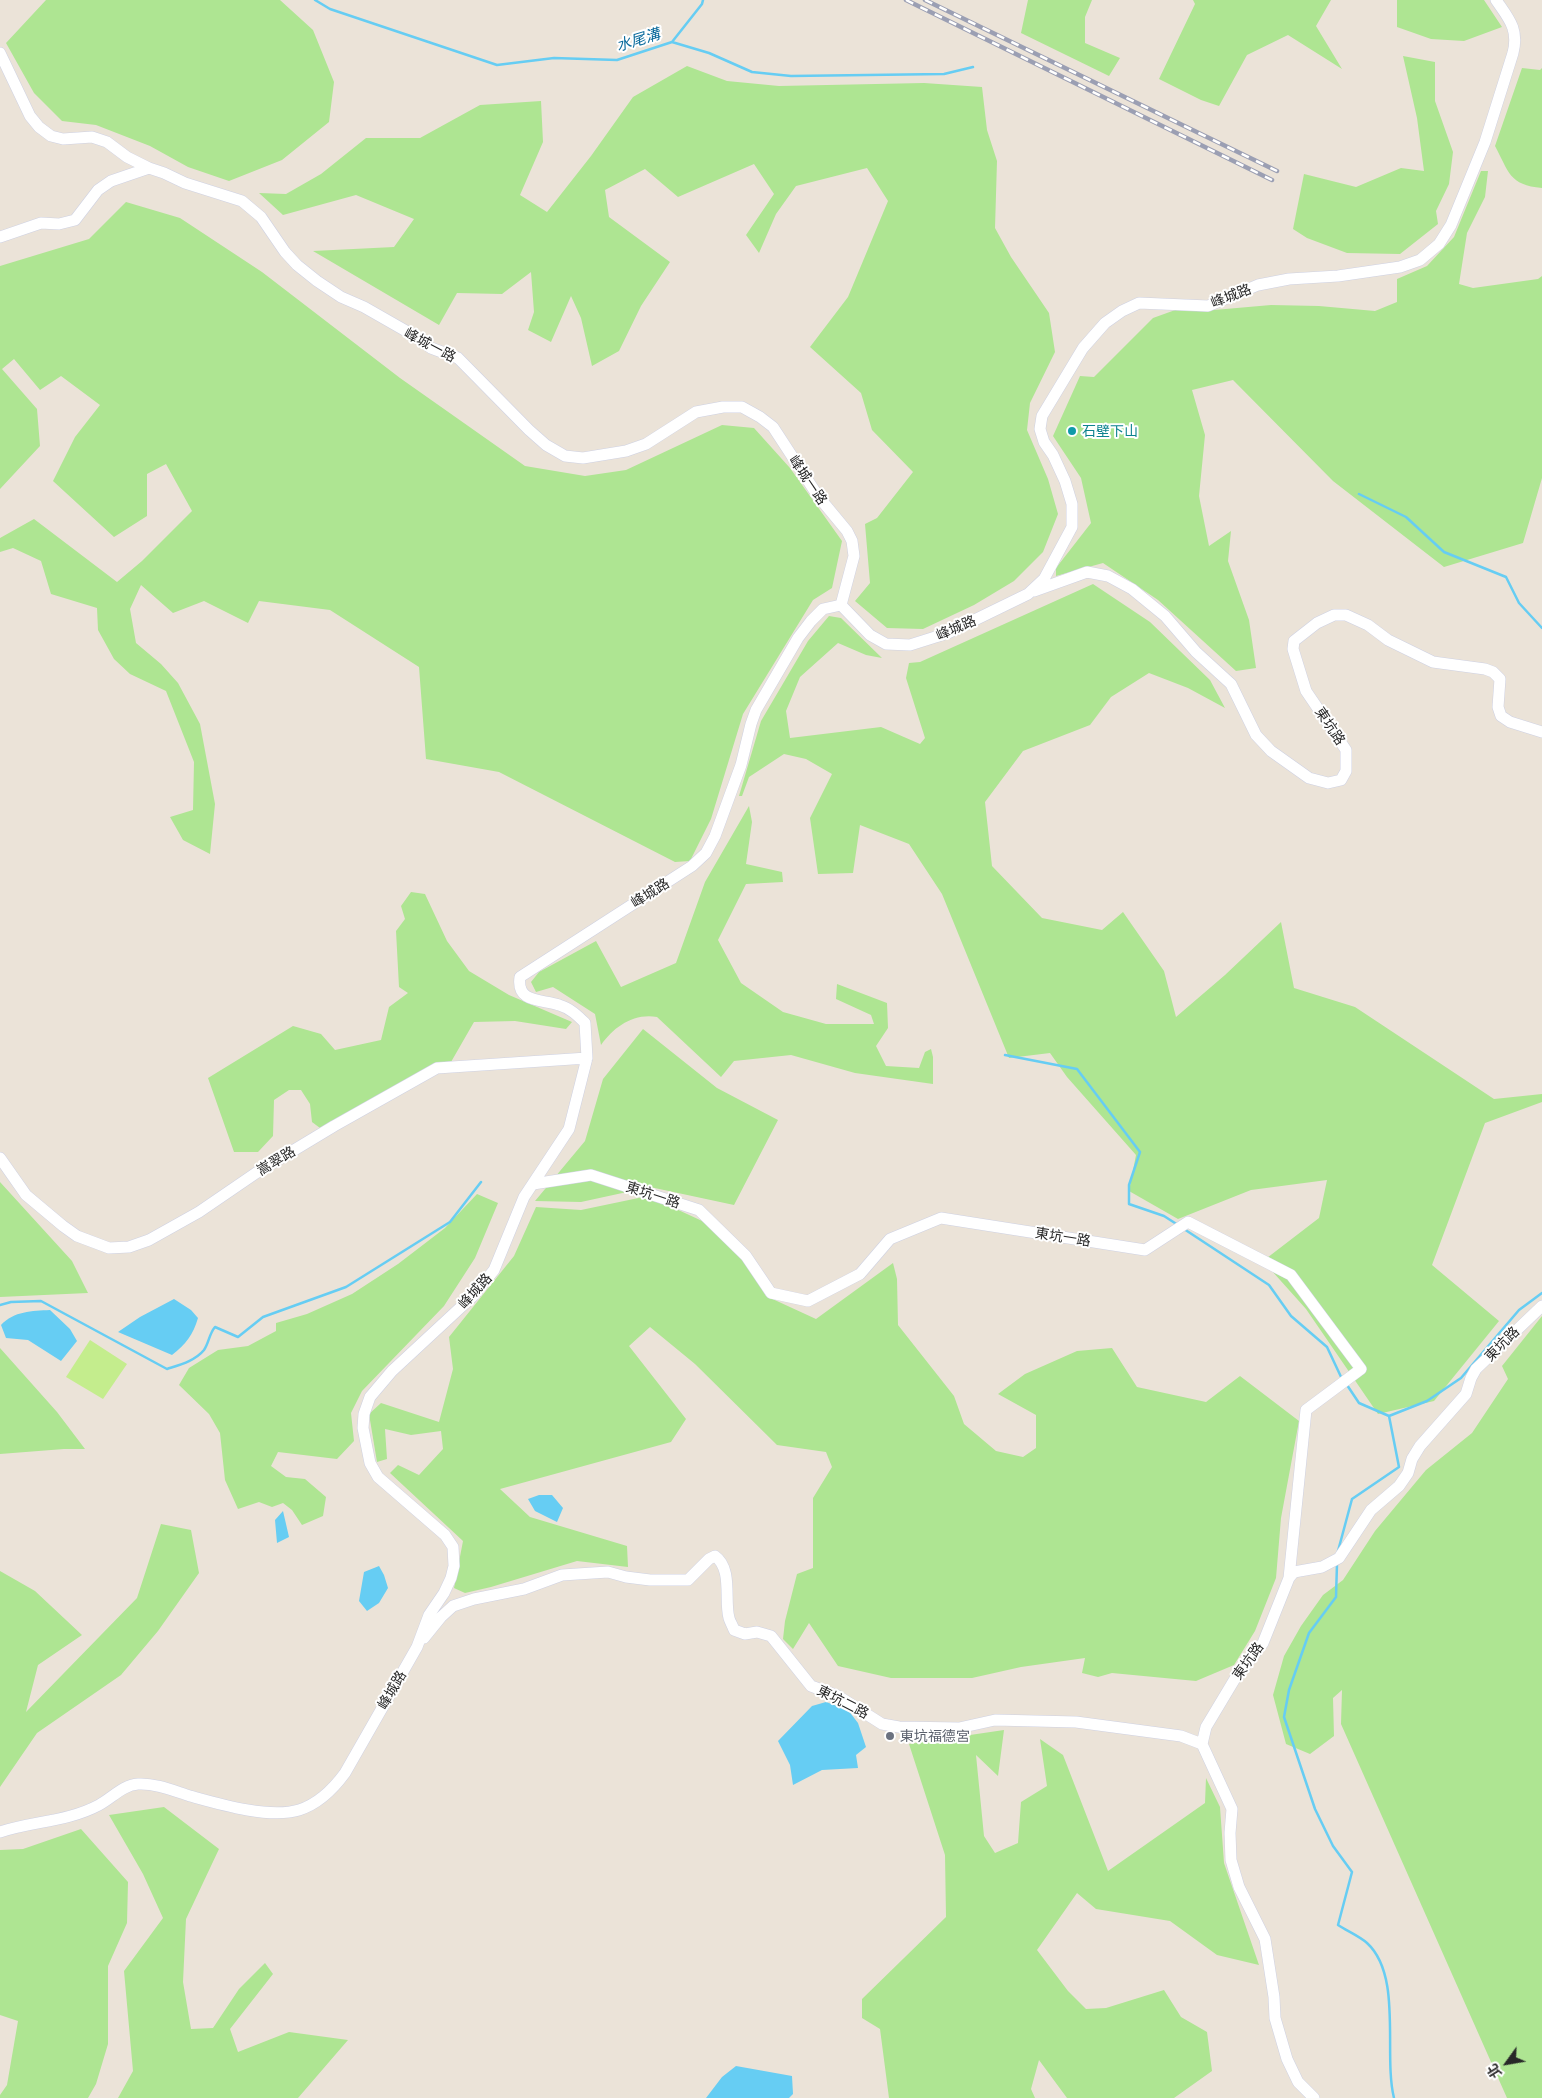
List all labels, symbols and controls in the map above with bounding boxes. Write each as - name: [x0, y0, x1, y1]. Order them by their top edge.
- water label: 水尾溝: [614, 25, 662, 55]
- street label: 峰城路: [1208, 281, 1254, 311]
- street label: 峰城一路: [401, 324, 459, 366]
- place label: 石壁下山: [1082, 423, 1138, 439]
- marker: 石壁下山: [1066, 425, 1078, 437]
- street label: 峰城一路: [785, 452, 831, 508]
- street label: 峰城路: [933, 612, 979, 644]
- street label: 東坑路: [1311, 704, 1349, 748]
- street label: 峰城路: [628, 875, 672, 911]
- street label: 嵩翠路: [254, 1143, 298, 1179]
- street label: 東坑一路: [624, 1178, 682, 1212]
- street label: 東坑一路: [1034, 1224, 1092, 1250]
- street label: 峰城路: [455, 1270, 495, 1312]
- street label: 東坑路: [1481, 1323, 1523, 1365]
- street label: 東坑路: [1229, 1639, 1267, 1683]
- street label: 峰城路: [374, 1668, 410, 1712]
- street label: 東坑二路: [814, 1682, 872, 1722]
- place label: 東坑福德宮: [900, 1728, 970, 1744]
- marker: 東坑福德宮: [884, 1730, 896, 1742]
- north arrow: [1482, 2038, 1532, 2088]
- text: 北: [1483, 2061, 1505, 2082]

